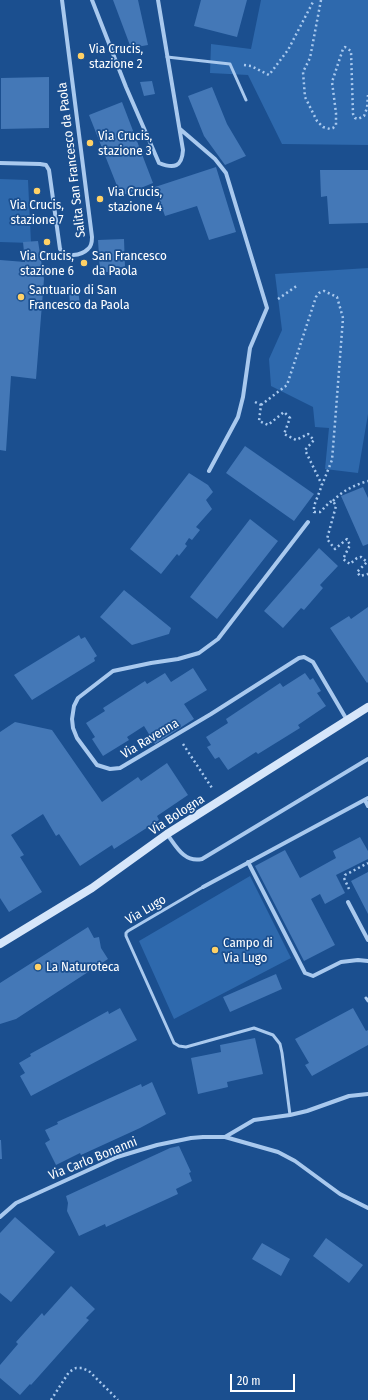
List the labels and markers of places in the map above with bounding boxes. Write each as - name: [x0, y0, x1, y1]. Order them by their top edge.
- place label: Via Crucis, stazione 2: [89, 41, 143, 72]
- marker: Via Crucis, stazione 2: [76, 51, 86, 61]
- place label: Via Crucis, stazione 3: [98, 128, 152, 159]
- marker: Via Crucis, stazione 3: [85, 138, 95, 148]
- place label: Via Crucis, stazione 4: [108, 184, 162, 215]
- marker: Via Crucis, stazione 7: [32, 186, 42, 196]
- marker: Via Crucis, stazione 4: [95, 194, 105, 204]
- place label: Via Crucis, stazione 7: [10, 197, 64, 228]
- marker: Via Crucis, stazione 6: [42, 237, 52, 247]
- place label: Via Crucis, stazione 6: [20, 248, 74, 279]
- place label: San Francesco da Paola: [92, 248, 167, 279]
- marker: San Francesco da Paola: [79, 258, 89, 268]
- place label: Santuario di San Francesco da Paola: [29, 282, 130, 313]
- marker: Santuario di San Francesco da Paola: [16, 292, 26, 302]
- place label: Campo di Via Lugo: [223, 935, 273, 966]
- marker: Campo di Via Lugo: [210, 945, 220, 955]
- place label: La Naturoteca: [46, 959, 120, 975]
- marker: La Naturoteca: [33, 962, 43, 972]

